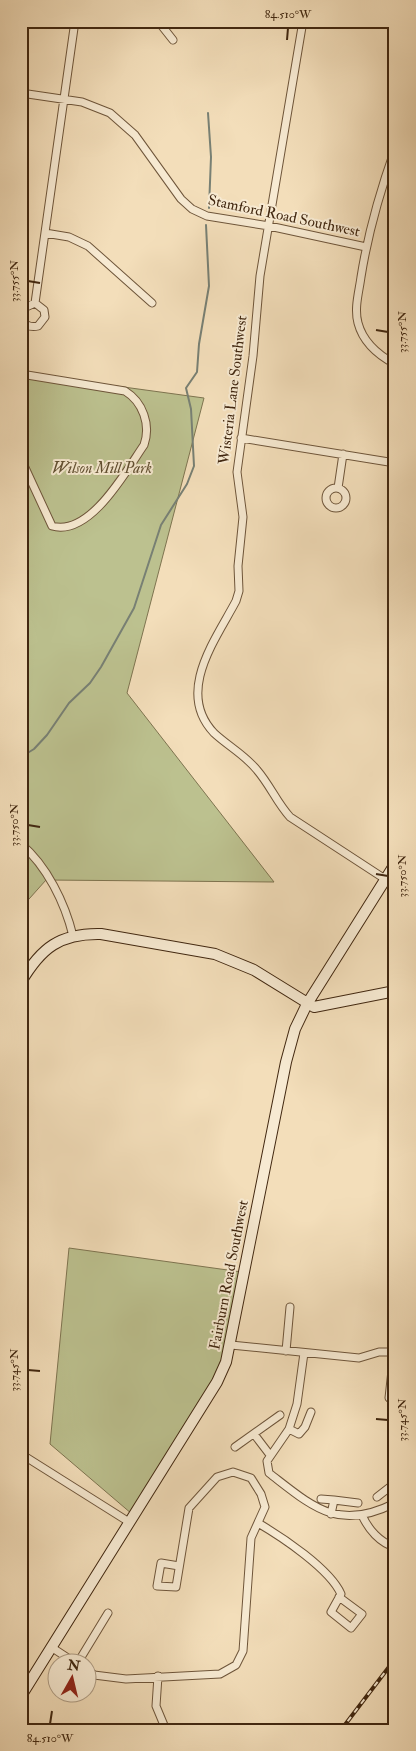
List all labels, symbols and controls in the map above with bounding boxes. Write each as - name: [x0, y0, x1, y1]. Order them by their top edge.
- text: 84.510°W: [265, 7, 312, 22]
- street label: Stamford Road Southwest: [206, 191, 362, 241]
- text: 33.755°N: [7, 260, 22, 302]
- text: 33.755°N: [395, 311, 410, 353]
- street label: Wisteria Lane Southwest: [214, 314, 252, 467]
- park label: Wilson Mill Park: [52, 459, 152, 478]
- text: 33.750°N: [7, 803, 22, 846]
- text: 33.750°N: [395, 854, 410, 897]
- street label: Fairburn Road Southwest: [205, 1198, 253, 1351]
- text: 33.745°N: [7, 1348, 22, 1391]
- text: 33.745°N: [395, 1398, 410, 1441]
- north arrow: [48, 1654, 98, 1704]
- text: N: [65, 1656, 82, 1675]
- text: 84.510°W: [27, 1731, 74, 1746]

